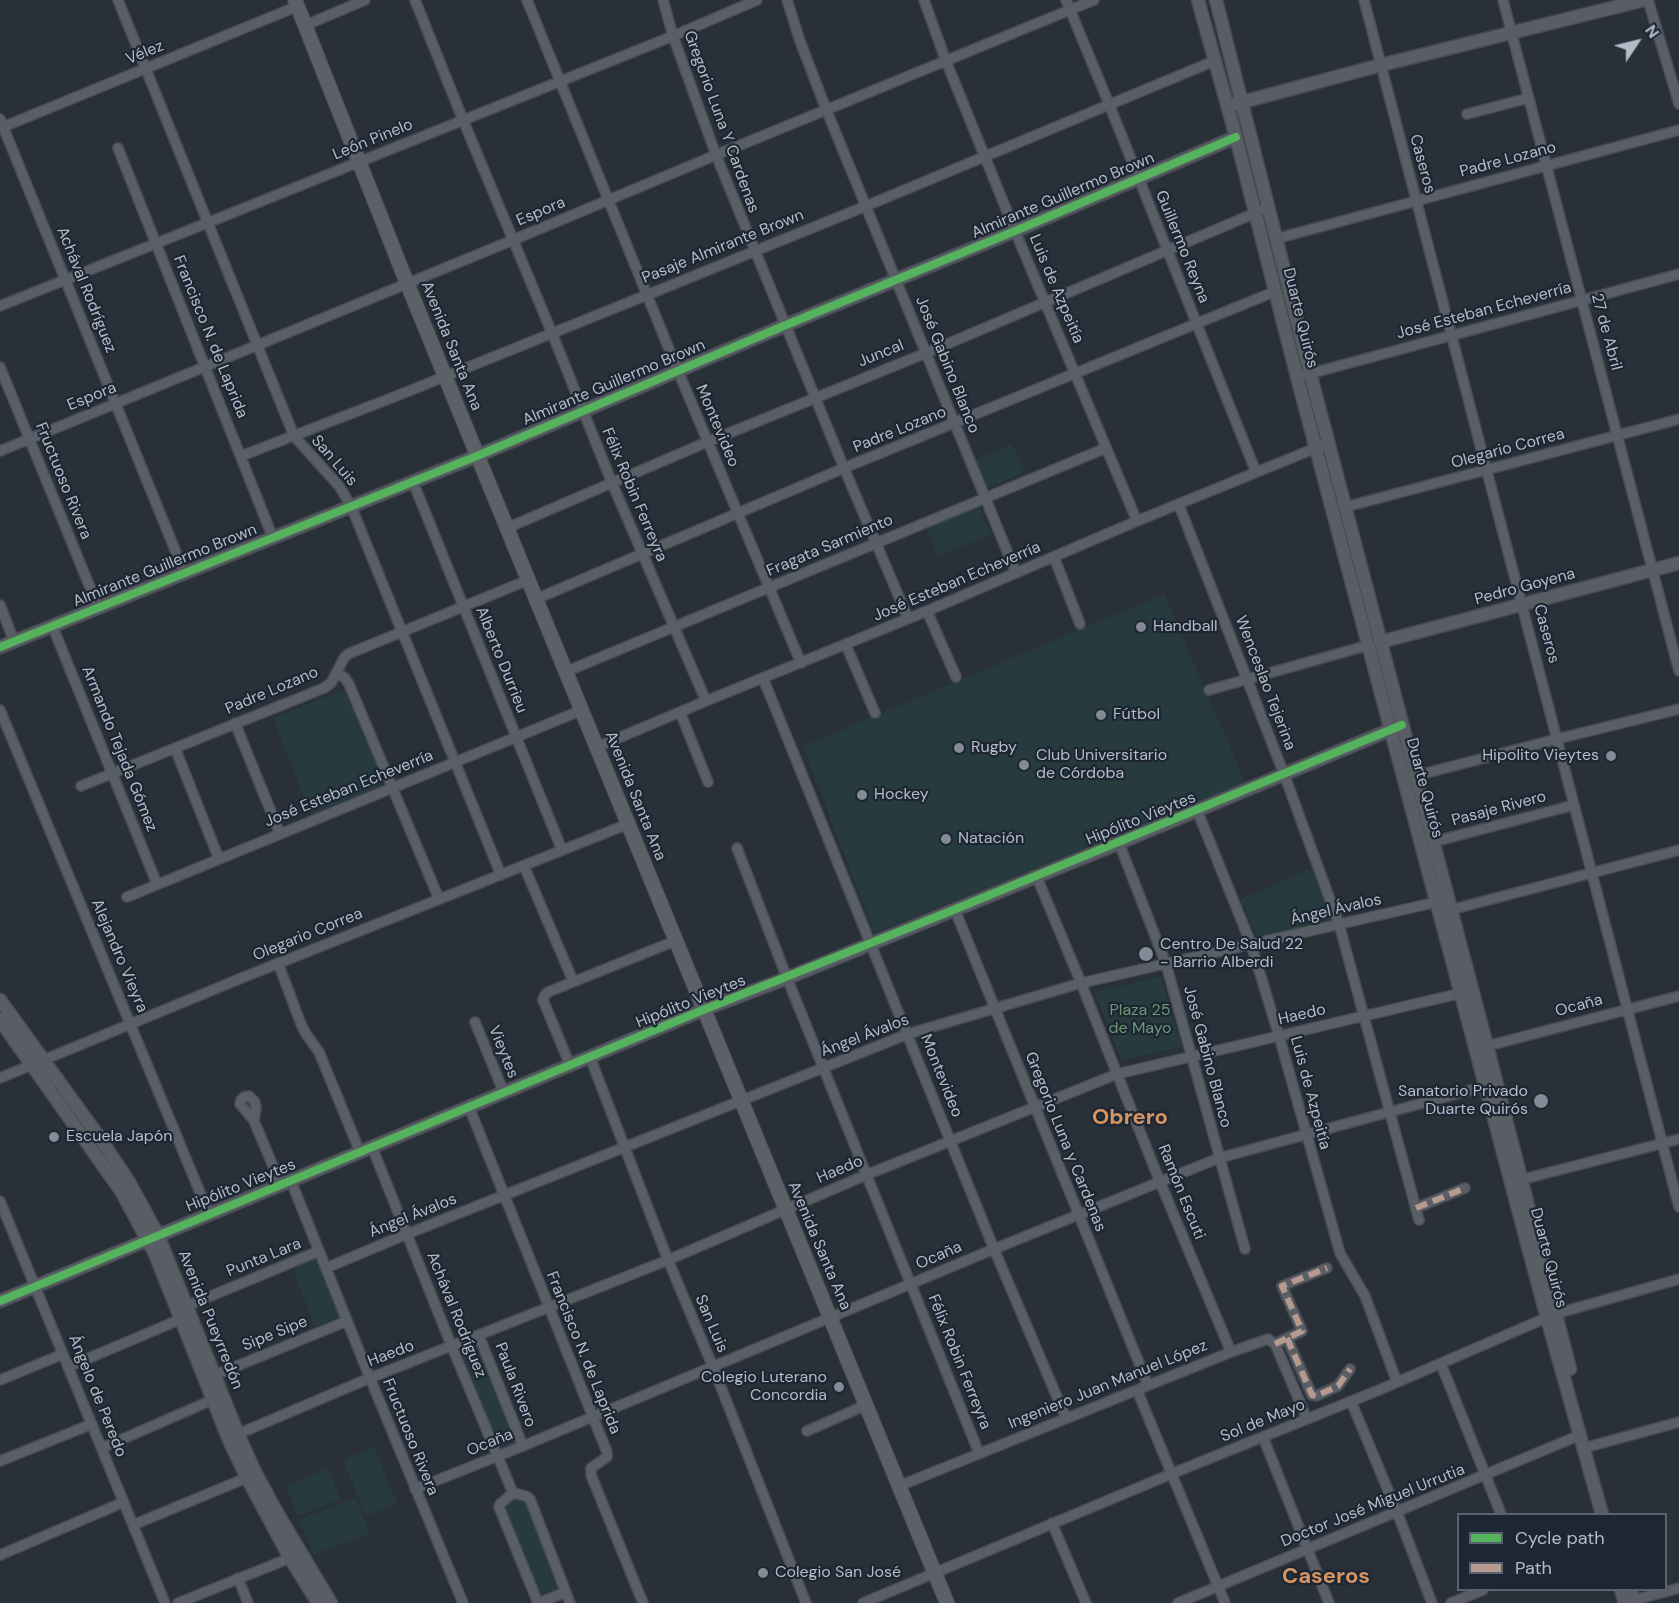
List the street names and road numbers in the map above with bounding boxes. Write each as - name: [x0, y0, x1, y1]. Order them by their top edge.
- street label: Gregorio Luna Y Cardenas: [679, 28, 763, 216]
- street label: Vélez: [123, 37, 167, 69]
- street label: León Pinelo: [330, 115, 416, 165]
- street label: Caseros: [1405, 132, 1439, 196]
- street label: Padre Lozano: [1458, 138, 1558, 182]
- street label: Almirante Guillermo Brown: [969, 149, 1157, 243]
- street label: Guillermo Reyna: [1151, 188, 1213, 306]
- street label: Espora: [514, 193, 568, 231]
- street label: Pasaje Almirante Brown: [639, 206, 807, 288]
- street label: Achával Rodríguez: [52, 224, 120, 356]
- street label: Luis de Azpeitía: [1024, 232, 1088, 346]
- street label: Francisco N. de Laprida: [169, 253, 251, 421]
- street label: Duarte Quirós: [1278, 266, 1322, 370]
- street label: Avenida Santa Ana: [416, 278, 486, 414]
- street label: José Esteban Echeverría: [1394, 278, 1574, 344]
- street label: 27 de Abril: [1586, 291, 1626, 373]
- street label: José Gabino Blanco: [911, 294, 983, 436]
- street label: Almirante Guillermo Brown: [520, 336, 708, 430]
- street label: Juncal: [855, 336, 907, 372]
- street label: Espora: [65, 379, 119, 415]
- street label: Montevideo: [691, 382, 743, 470]
- street label: Padre Lozano: [851, 403, 949, 457]
- street label: Fructuoso Rivera: [31, 420, 95, 542]
- street label: Félix Robin Ferreyra: [597, 425, 671, 565]
- street label: Olegario Correa: [1449, 425, 1567, 473]
- street label: San Luis: [307, 432, 361, 490]
- street label: Fragata Sarmiento: [764, 511, 896, 581]
- street label: Almirante Guillermo Brown: [70, 520, 260, 612]
- street label: José Esteban Echeverría: [870, 538, 1044, 626]
- street label: Pedro Goyena: [1473, 564, 1577, 610]
- street label: Caseros: [1529, 602, 1563, 666]
- street label: Alberto Durrieu: [471, 604, 531, 716]
- street label: Wenceslao Tejerina: [1231, 613, 1299, 753]
- street label: Armando Tejada Gómez: [77, 663, 161, 835]
- street label: Padre Lozano: [223, 663, 321, 719]
- street label: Avenida Santa Ana: [600, 728, 670, 864]
- street label: Duarte Quirós: [1401, 736, 1447, 840]
- street label: José Esteban Echeverría: [262, 746, 436, 832]
- street label: Pasaje Rivero: [1450, 787, 1548, 831]
- street label: Hipólito Vieytes: [1083, 788, 1199, 850]
- street label: Ángel Ávalos: [1289, 890, 1383, 930]
- street label: Alejandro Vieyra: [86, 896, 152, 1016]
- street label: Olegario Correa: [250, 904, 366, 966]
- street label: Hipólito Vieytes: [633, 971, 749, 1033]
- street label: José Gabino Blanco: [1179, 984, 1235, 1130]
- street label: Ocaña: [1553, 990, 1605, 1022]
- street label: Haedo: [1276, 1000, 1328, 1030]
- street label: Ángel Ávalos: [818, 1010, 912, 1062]
- street label: Vieytes: [484, 1023, 522, 1081]
- street label: Montevideo: [916, 1032, 966, 1120]
- street label: Luis de Azpeitía: [1286, 1034, 1334, 1152]
- street label: Gregorio Luna y Cardenas: [1020, 1049, 1110, 1235]
- street label: Ramón Escuti: [1153, 1142, 1209, 1242]
- street label: Haedo: [814, 1152, 866, 1188]
- street label: Hipólito Vieytes: [183, 1155, 299, 1217]
- street label: Avenida Santa Ana: [783, 1179, 855, 1313]
- street label: Ángel Ávalos: [366, 1190, 460, 1242]
- street label: Duarte Quirós: [1525, 1206, 1571, 1310]
- street label: Punta Lara: [224, 1234, 304, 1282]
- street label: Ocaña: [913, 1238, 965, 1274]
- street label: Avenida Pueyrredón: [173, 1248, 247, 1392]
- street label: Achával Rodríguez: [422, 1249, 490, 1381]
- street label: Francisco N. de Laprida: [542, 1269, 624, 1437]
- street label: San Luis: [690, 1292, 732, 1356]
- street label: Félix Robin Ferreyra: [923, 1292, 995, 1432]
- street label: Sipe Sipe: [240, 1312, 310, 1356]
- street label: Ángelo de Peredo: [64, 1332, 130, 1460]
- street label: Haedo: [365, 1336, 417, 1372]
- street label: Ingeniero Juan Manuel López: [1006, 1336, 1210, 1434]
- street label: Paula Rivero: [490, 1340, 540, 1430]
- street label: Fructuoso Rivera: [378, 1376, 442, 1498]
- street label: Sol de Mayo: [1218, 1395, 1308, 1447]
- street label: Ocaña: [464, 1425, 516, 1461]
- street label: Doctor José Miguel Urrutia: [1278, 1460, 1468, 1552]

